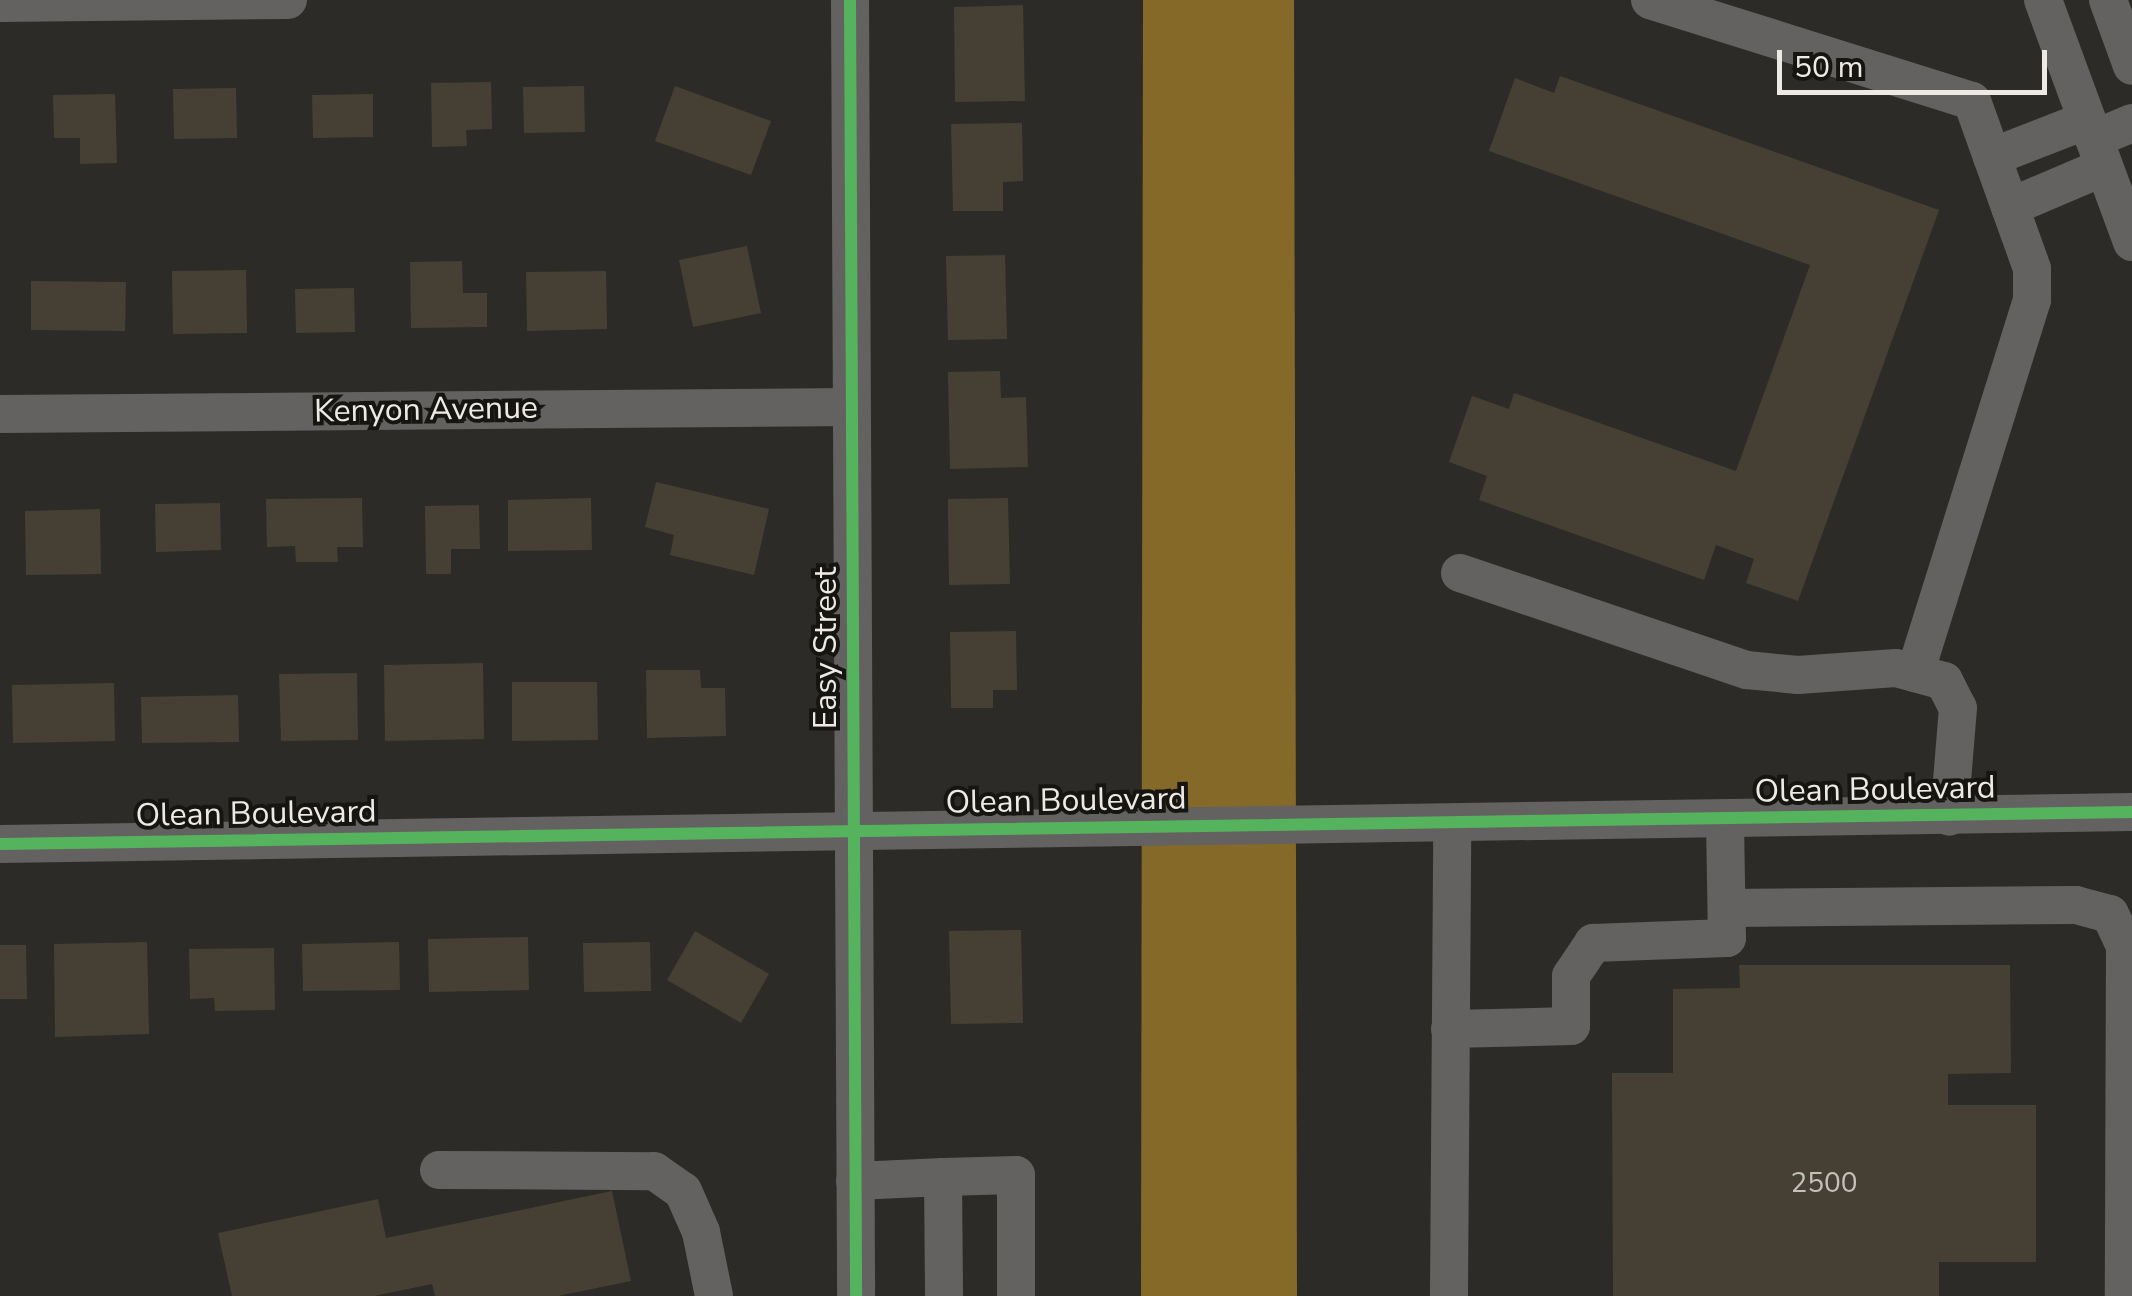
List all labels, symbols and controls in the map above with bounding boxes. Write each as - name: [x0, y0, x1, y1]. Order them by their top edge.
- scale bar: [1782, 30, 2052, 92]
- text: 50 m: [1794, 47, 1863, 88]
- street label: Kenyon Avenue: [314, 389, 538, 431]
- street label: Easy Street: [807, 567, 845, 729]
- street label: Olean Boulevard: [1754, 769, 1996, 811]
- street label: Olean Boulevard: [945, 780, 1187, 822]
- street label: Olean Boulevard: [135, 793, 377, 835]
- house number: 2500: [1790, 1166, 1858, 1200]

